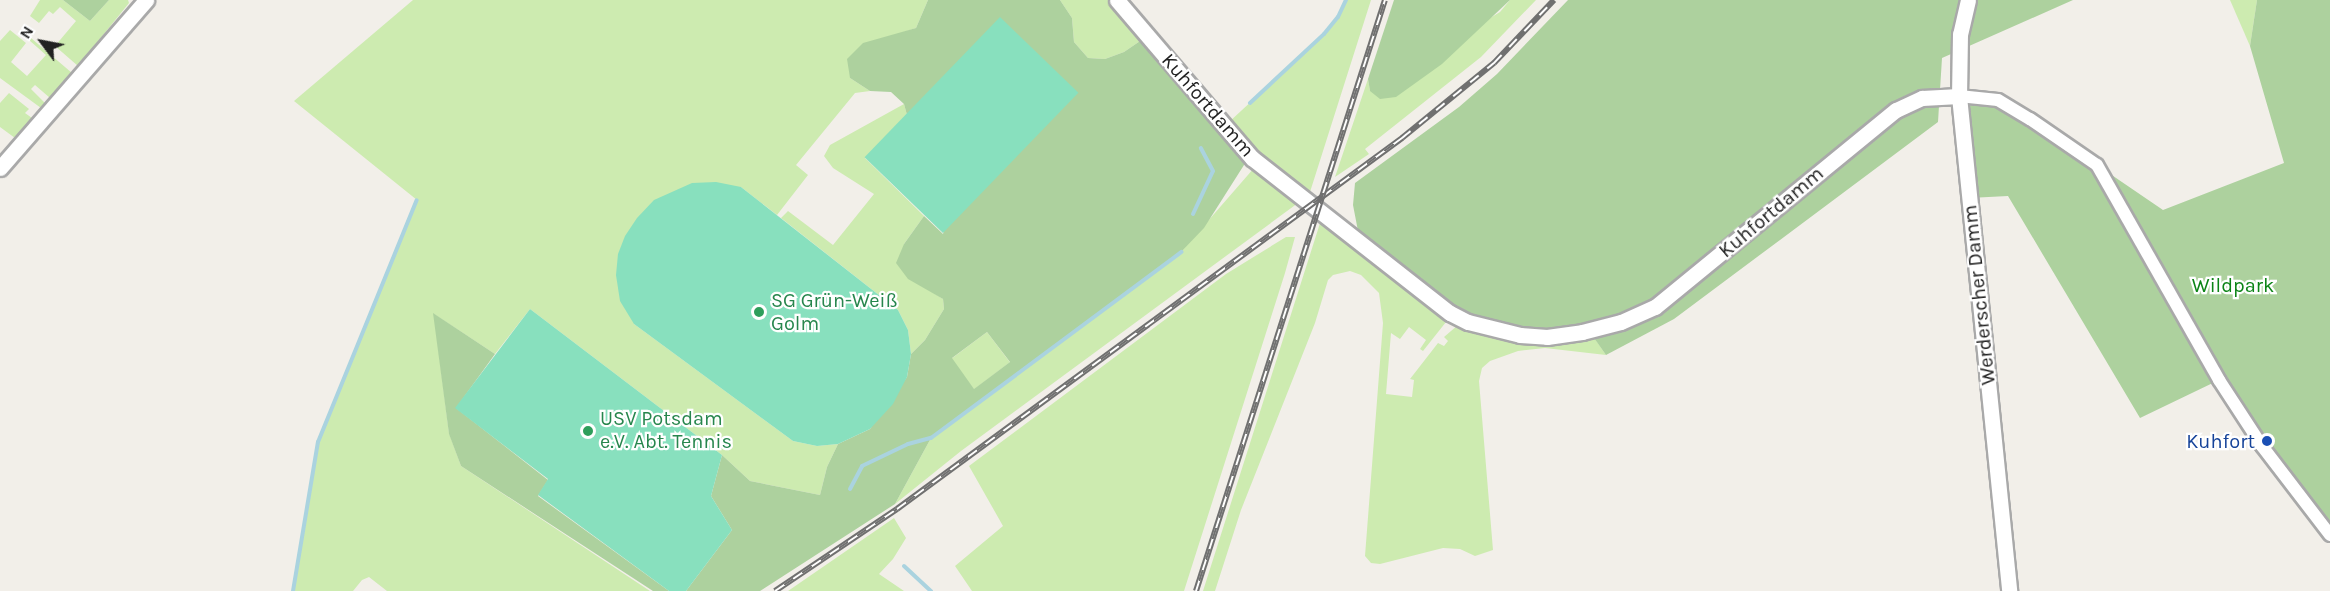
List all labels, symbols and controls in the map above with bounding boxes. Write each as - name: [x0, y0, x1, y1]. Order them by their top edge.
- north arrow: [12, 12, 72, 72]
- text: N: [15, 22, 37, 42]
- street label: Kuhfortdamm: [1157, 48, 1259, 162]
- street label: Kuhfortdamm: [1714, 161, 1828, 263]
- street label: Werderscher Damm: [1958, 204, 2000, 386]
- park label: Wildpark: [2192, 273, 2274, 297]
- place label: SG Grün-Weiß Golm: [771, 288, 898, 335]
- marker: SG Grün-Weiß Golm: [752, 305, 766, 319]
- place label: USV Potsdam e.V. Abt. Tennis: [600, 407, 732, 454]
- marker: USV Potsdam e.V. Abt. Tennis: [581, 424, 595, 438]
- place label: Kuhfort: [2186, 429, 2255, 453]
- marker: Kuhfort: [2260, 434, 2274, 448]

